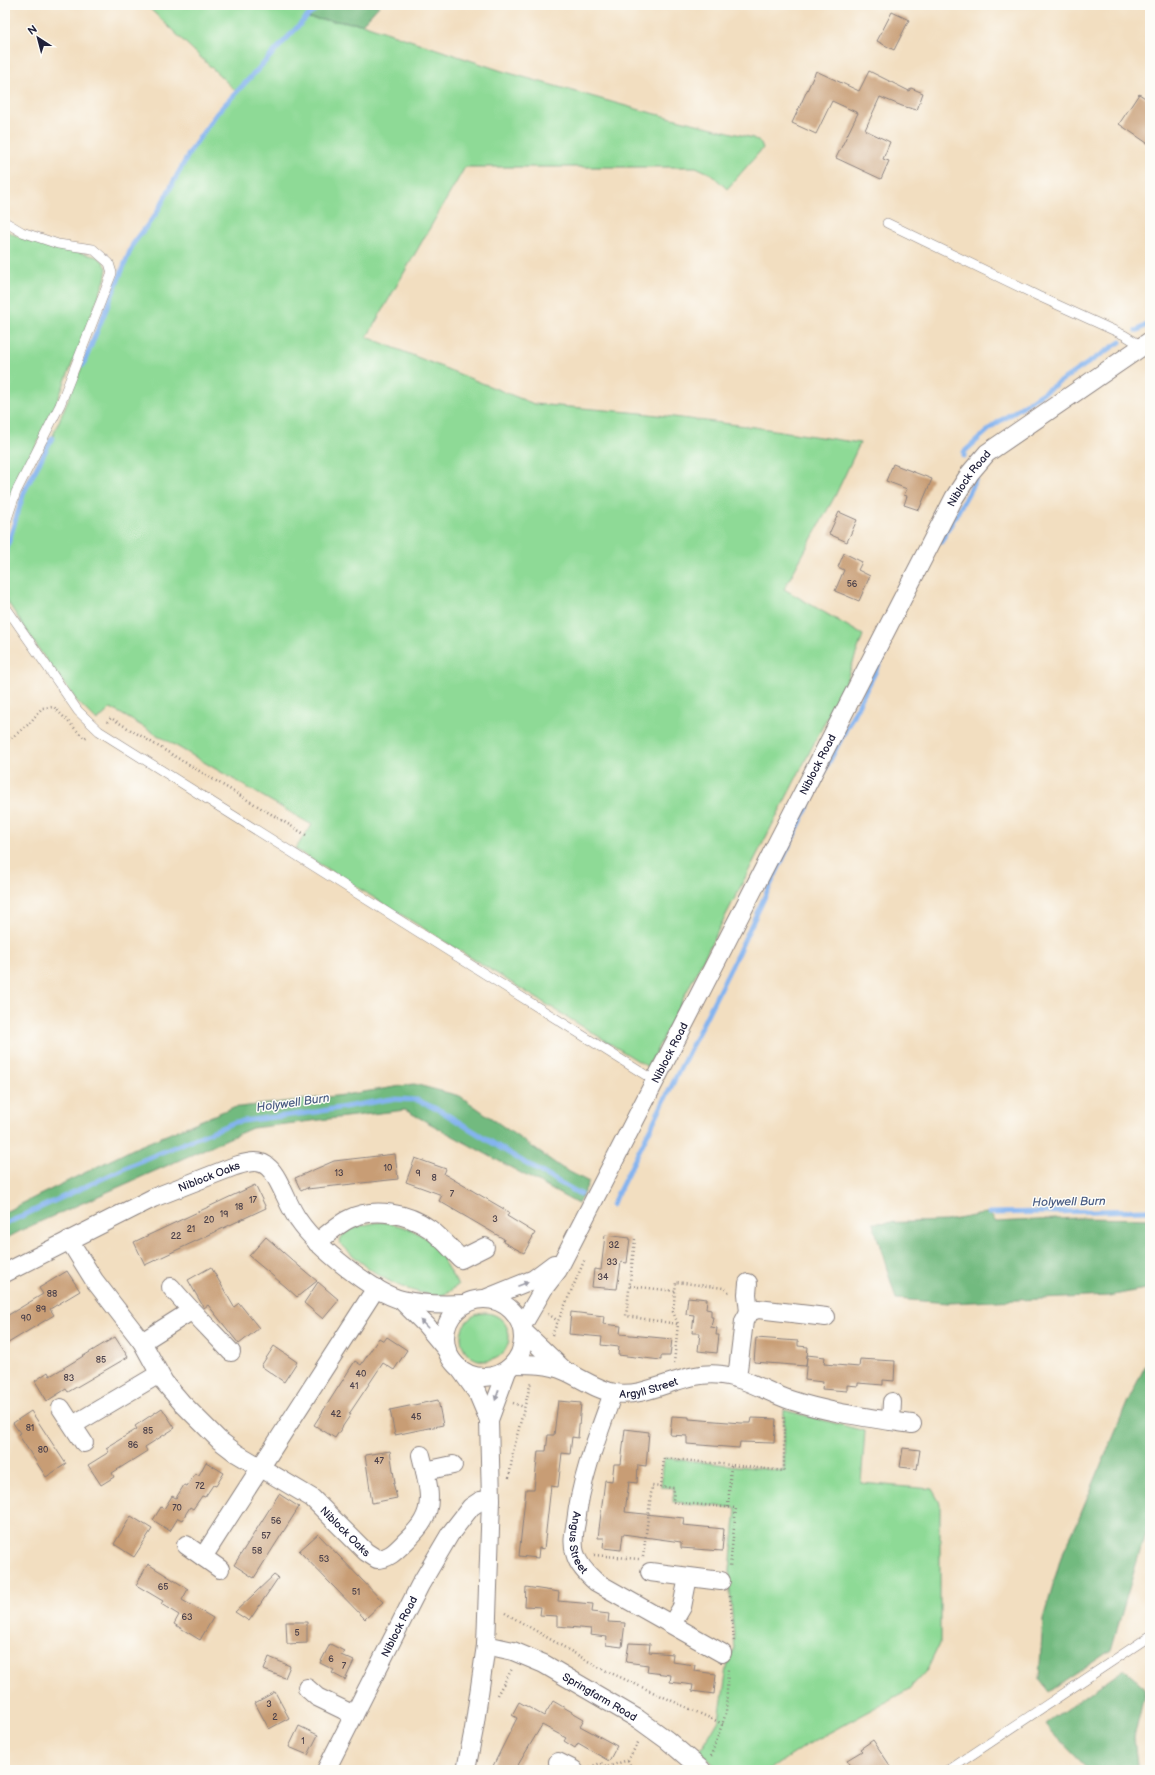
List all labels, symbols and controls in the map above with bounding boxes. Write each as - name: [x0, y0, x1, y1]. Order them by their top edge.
- north arrow: [18, 18, 58, 58]
- text: N: [25, 23, 40, 38]
- street label: Niblock Road: [944, 447, 993, 509]
- house number: 56: [847, 579, 858, 590]
- street label: Niblock Road: [796, 732, 838, 797]
- street label: Niblock Road: [649, 1020, 690, 1085]
- water label: Holywell Burn: [256, 1090, 331, 1116]
- street label: Niblock Oaks: [176, 1158, 242, 1194]
- house number: 10: [384, 1163, 392, 1174]
- house number: 13: [334, 1168, 344, 1179]
- house number: 9: [415, 1168, 421, 1179]
- house number: 8: [431, 1173, 437, 1184]
- house number: 7: [450, 1189, 455, 1200]
- water label: Holywell Burn: [1032, 1194, 1106, 1210]
- house number: 17: [249, 1195, 258, 1206]
- house number: 18: [235, 1202, 243, 1213]
- house number: 19: [220, 1209, 228, 1220]
- house number: 3: [492, 1214, 498, 1225]
- house number: 20: [204, 1215, 214, 1226]
- house number: 21: [187, 1224, 195, 1235]
- house number: 22: [171, 1231, 182, 1242]
- house number: 32: [609, 1240, 620, 1251]
- house number: 33: [606, 1257, 618, 1268]
- house number: 34: [597, 1272, 609, 1283]
- one-way arrow: [517, 1280, 529, 1286]
- house number: 88: [47, 1289, 57, 1300]
- house number: 89: [36, 1304, 46, 1315]
- house number: 90: [21, 1313, 31, 1324]
- one-way arrow: [420, 1319, 429, 1328]
- house number: 85: [96, 1355, 106, 1366]
- house number: 40: [356, 1369, 366, 1380]
- house number: 83: [64, 1373, 75, 1384]
- street label: Argyll Street: [619, 1374, 680, 1400]
- house number: 41: [350, 1381, 358, 1392]
- one-way arrow: [494, 1389, 500, 1401]
- house number: 42: [331, 1409, 342, 1420]
- house number: 45: [411, 1412, 421, 1423]
- house number: 81: [26, 1423, 34, 1434]
- house number: 85: [143, 1426, 153, 1437]
- house number: 86: [128, 1440, 139, 1451]
- house number: 80: [38, 1445, 48, 1456]
- house number: 47: [374, 1456, 385, 1467]
- house number: 72: [195, 1481, 206, 1492]
- house number: 70: [172, 1503, 182, 1514]
- street label: Niblock Oaks: [318, 1504, 373, 1560]
- street label: Angus Street: [567, 1511, 591, 1577]
- house number: 56: [271, 1516, 282, 1527]
- house number: 57: [261, 1531, 271, 1542]
- house number: 58: [252, 1546, 262, 1557]
- house number: 53: [319, 1554, 330, 1565]
- house number: 65: [158, 1582, 168, 1593]
- house number: 51: [352, 1587, 360, 1598]
- street label: Niblock Road: [378, 1594, 420, 1659]
- house number: 63: [181, 1612, 193, 1623]
- house number: 5: [294, 1628, 300, 1639]
- house number: 6: [328, 1654, 334, 1665]
- house number: 7: [342, 1661, 347, 1672]
- street label: Springfarm Road: [560, 1670, 639, 1724]
- house number: 3: [266, 1699, 272, 1710]
- house number: 2: [272, 1712, 278, 1723]
- house number: 1: [301, 1736, 305, 1747]

